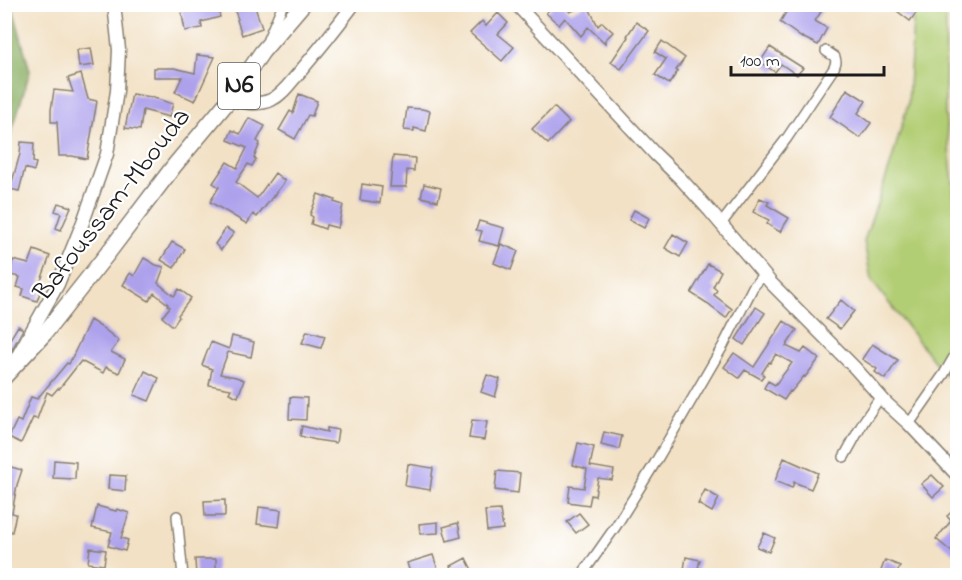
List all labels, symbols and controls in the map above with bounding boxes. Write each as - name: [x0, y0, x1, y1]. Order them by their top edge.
- scale bar: [731, 39, 884, 77]
- text: 100 m: [740, 49, 780, 75]
- road number: N6: [218, 63, 260, 109]
- street label: Bafoussam-Mbouda: [24, 100, 201, 311]

